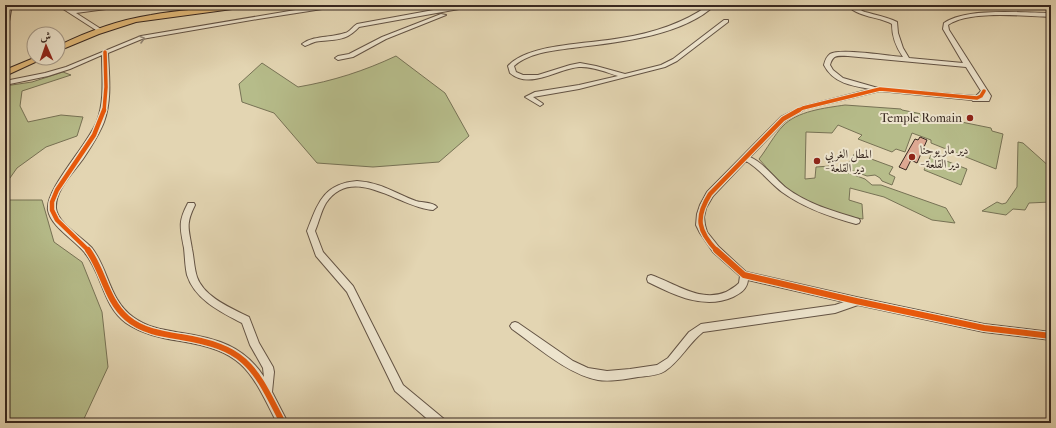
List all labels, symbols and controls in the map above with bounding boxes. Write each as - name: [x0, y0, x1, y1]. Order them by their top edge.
- north arrow: [26, 26, 66, 66]
- text: ش: [40, 30, 51, 43]
- one-way arrow: [139, 35, 145, 43]
- place label: Temple Romain: [880, 111, 962, 125]
- marker: Temple Romain: [965, 113, 975, 123]
- place label: دير مار يوحنا - دير القلعة: [920, 143, 968, 171]
- place label: المطل الغربي - دير القلعة: [825, 147, 872, 175]
- marker: دير مار يوحنا - دير القلعة: [907, 152, 917, 162]
- marker: المطل الغربي - دير القلعة: [812, 156, 822, 166]

